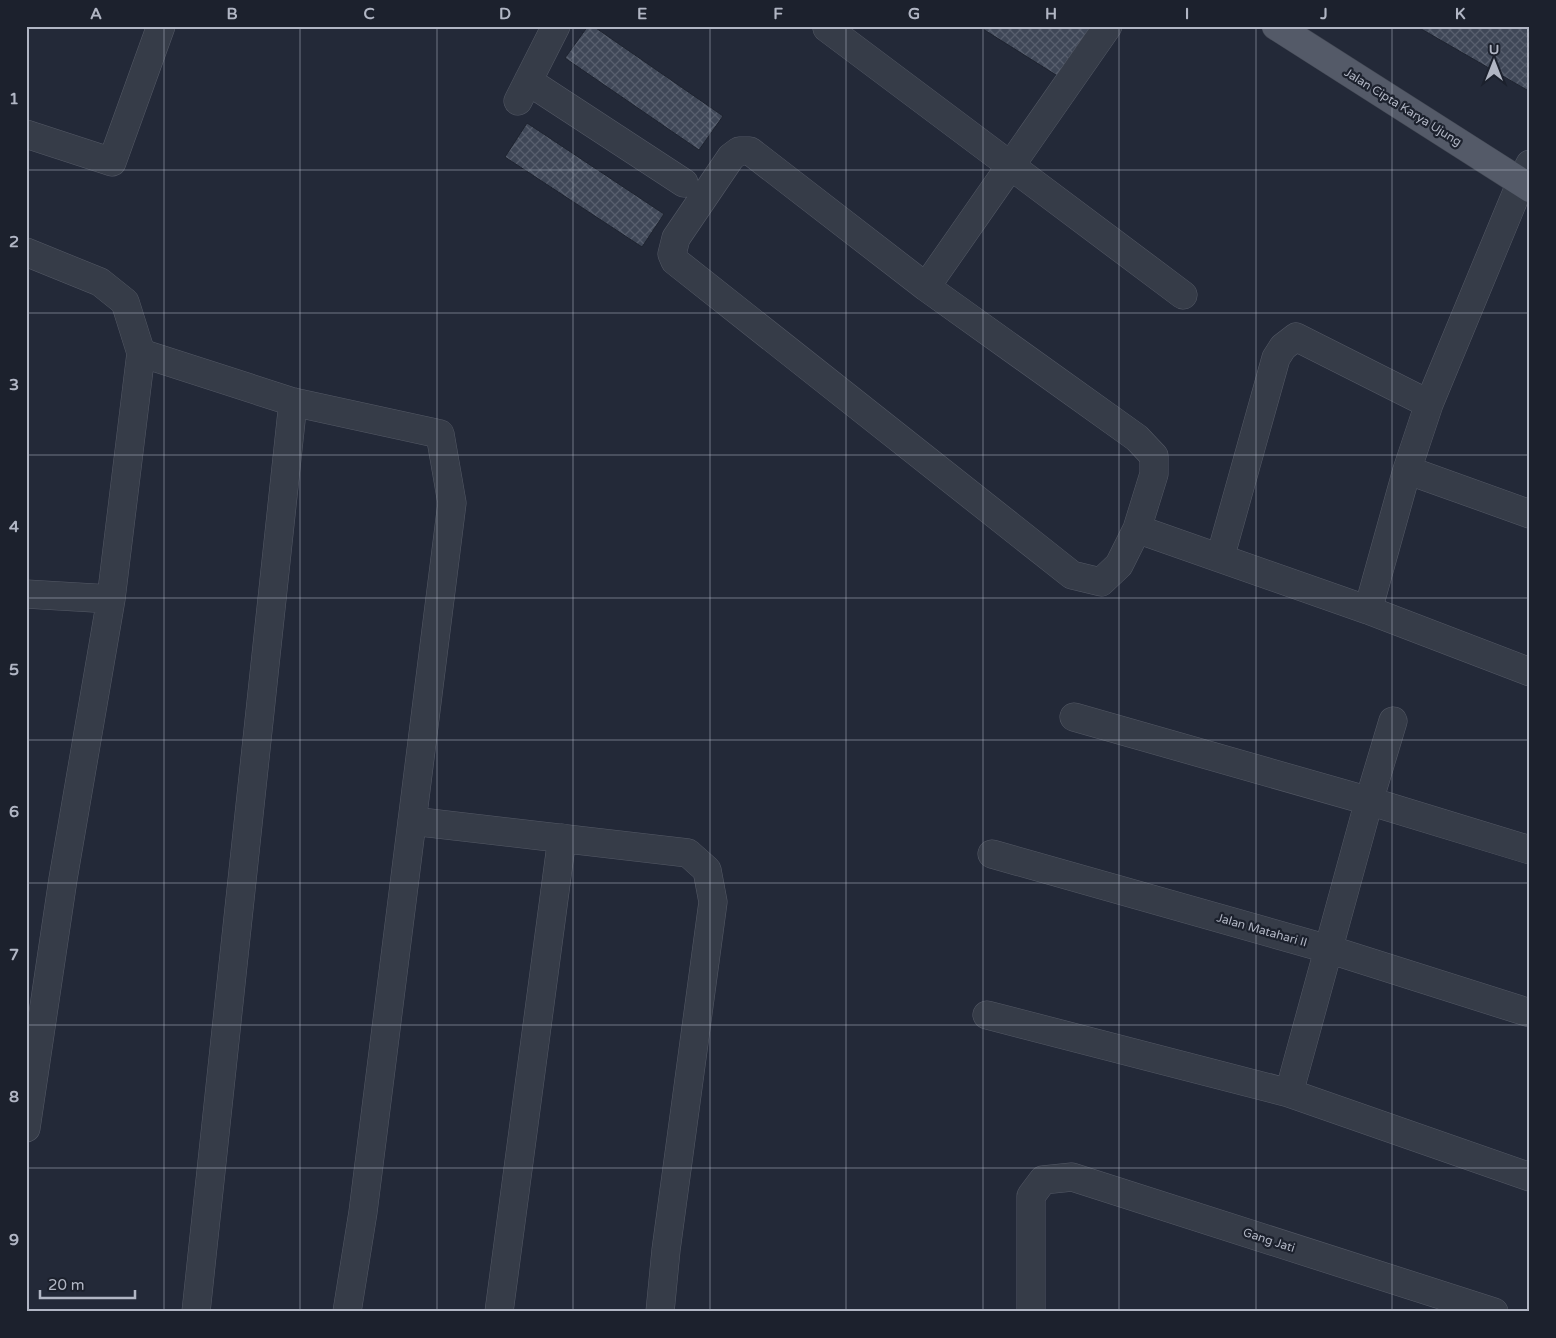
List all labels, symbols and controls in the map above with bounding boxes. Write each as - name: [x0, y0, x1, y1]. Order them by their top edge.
- text: A: [90, 4, 102, 24]
- text: B: [226, 4, 238, 24]
- text: C: [363, 4, 375, 24]
- text: D: [499, 4, 511, 24]
- text: E: [637, 4, 647, 24]
- text: F: [773, 4, 783, 24]
- text: G: [908, 4, 920, 24]
- text: H: [1045, 4, 1057, 24]
- text: I: [1185, 4, 1189, 24]
- text: J: [1319, 4, 1328, 24]
- text: K: [1455, 4, 1466, 24]
- north arrow: [1468, 38, 1518, 88]
- text: U: [1489, 41, 1499, 58]
- street label: Jalan Cipta Karya Ujung: [1342, 65, 1464, 149]
- text: 1: [9, 89, 19, 109]
- text: 2: [9, 232, 19, 252]
- text: 3: [9, 375, 19, 395]
- text: 4: [9, 517, 19, 537]
- text: 5: [9, 660, 19, 680]
- text: 6: [9, 802, 19, 822]
- street label: Jalan Matahari II: [1215, 910, 1309, 950]
- text: 7: [9, 945, 19, 965]
- text: 8: [9, 1087, 19, 1107]
- street label: Gang Jati: [1241, 1225, 1297, 1255]
- text: 9: [9, 1230, 19, 1250]
- scale bar: [40, 1268, 135, 1300]
- text: 20 m: [48, 1276, 85, 1294]

